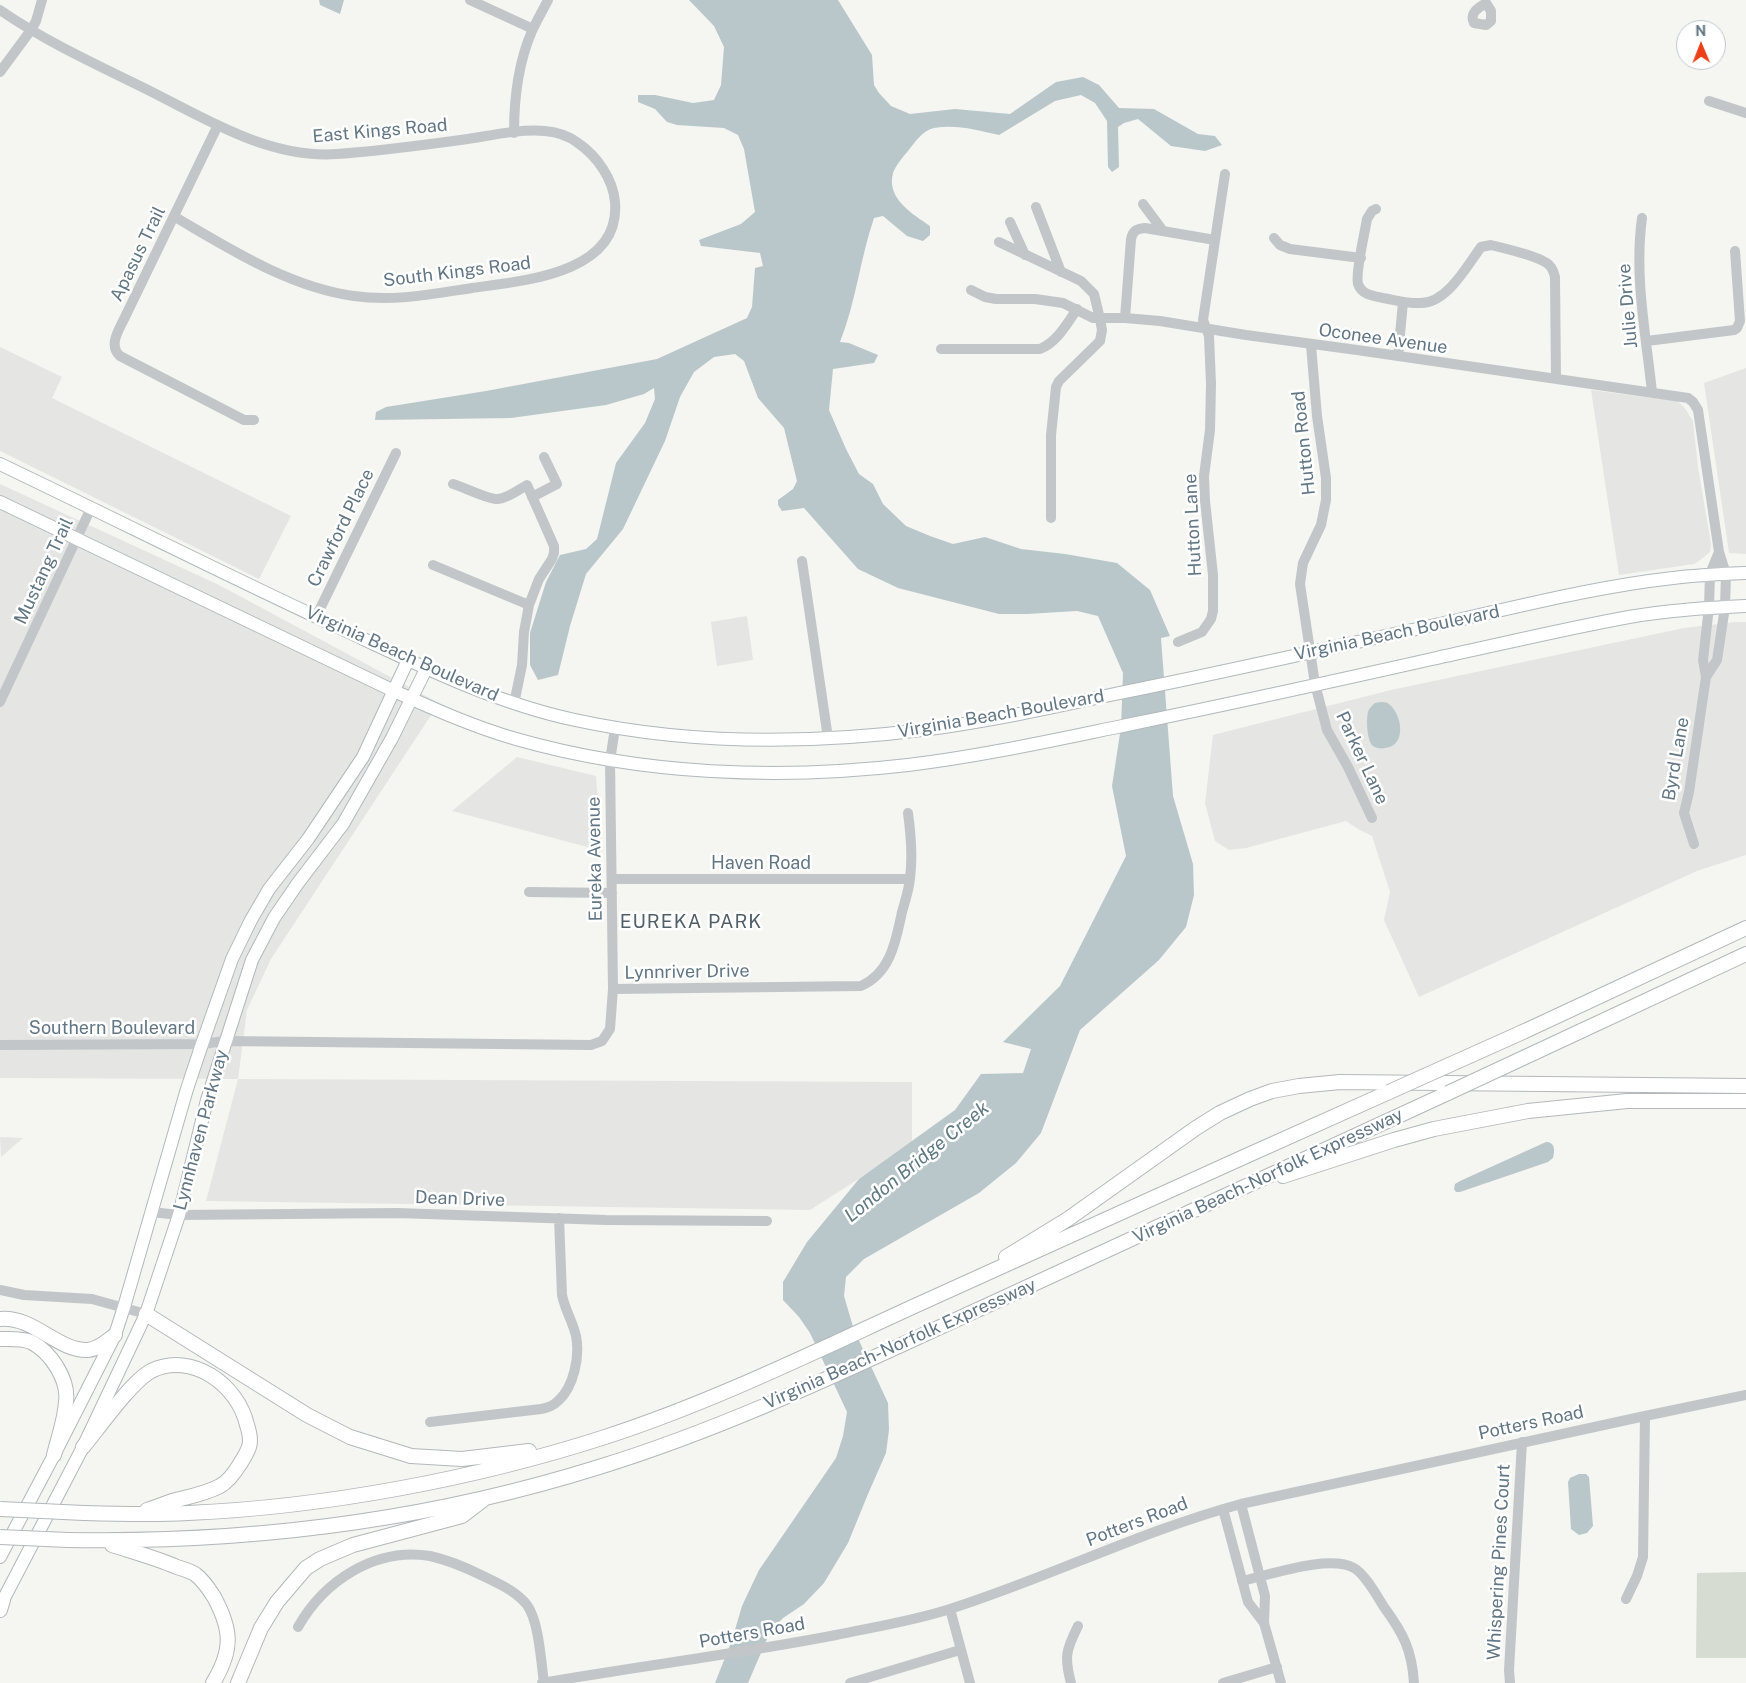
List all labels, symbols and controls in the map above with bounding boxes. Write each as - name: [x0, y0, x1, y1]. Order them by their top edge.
- north arrow: [1676, 20, 1726, 70]
- text: N: [1695, 23, 1706, 39]
- street label: East Kings Road: [312, 114, 448, 148]
- street label: Apasus Trail: [106, 203, 170, 305]
- street label: South Kings Road: [382, 252, 532, 292]
- street label: Julie Drive: [1614, 263, 1642, 349]
- street label: Oconee Avenue: [1317, 319, 1449, 359]
- street label: Hutton Road: [1288, 390, 1320, 496]
- street label: Crawford Place: [303, 465, 379, 591]
- street label: Hutton Lane: [1180, 473, 1206, 577]
- street label: Mustang Trail: [10, 514, 78, 628]
- street label: Virginia Beach Boulevard: [1292, 601, 1502, 665]
- street label: Virginia Beach Boulevard: [302, 602, 502, 706]
- street label: Virginia Beach Boulevard: [896, 685, 1106, 743]
- street label: Parker Lane: [1331, 708, 1393, 808]
- street label: Byrd Lane: [1658, 716, 1694, 802]
- street label: Eureka Avenue: [583, 796, 607, 922]
- street label: Haven Road: [711, 852, 811, 874]
- district label: EUREKA PARK: [618, 911, 764, 933]
- street label: Lynnriver Drive: [624, 960, 750, 984]
- street label: Southern Boulevard: [29, 1017, 195, 1039]
- street label: Lynnhaven Parkway: [169, 1047, 233, 1213]
- water label: London Bridge Creek: [840, 1097, 994, 1227]
- street label: Virginia Beach-Norfolk Expressway: [1130, 1104, 1406, 1248]
- street label: Dean Drive: [414, 1187, 506, 1211]
- street label: Virginia Beach-Norfolk Expressway: [761, 1274, 1039, 1414]
- street label: Potters Road: [1476, 1401, 1586, 1445]
- street label: Whispering Pines Court: [1483, 1463, 1515, 1661]
- street label: Potters Road: [1083, 1493, 1191, 1551]
- street label: Potters Road: [697, 1613, 807, 1653]

